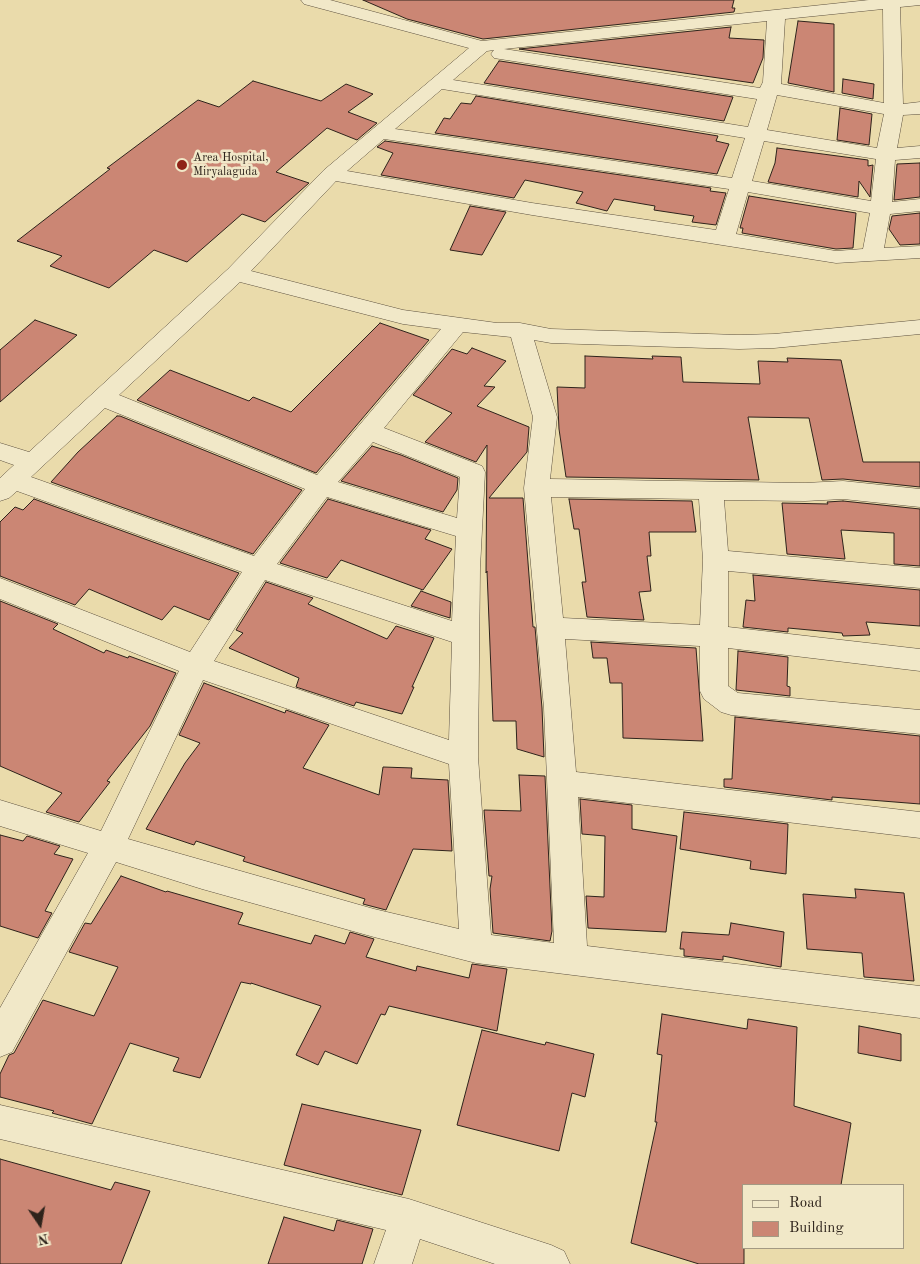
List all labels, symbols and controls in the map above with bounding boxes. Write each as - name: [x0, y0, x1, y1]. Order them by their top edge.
- place label: Area Hospital, Miryalaguda: [193, 151, 269, 179]
- marker: Area Hospital, Miryalaguda: [175, 158, 189, 172]
- legend: [742, 1184, 905, 1249]
- text: Road: [789, 1196, 822, 1211]
- north arrow: [15, 1199, 65, 1249]
- text: Building: [789, 1221, 844, 1236]
- text: N: [36, 1231, 50, 1247]

